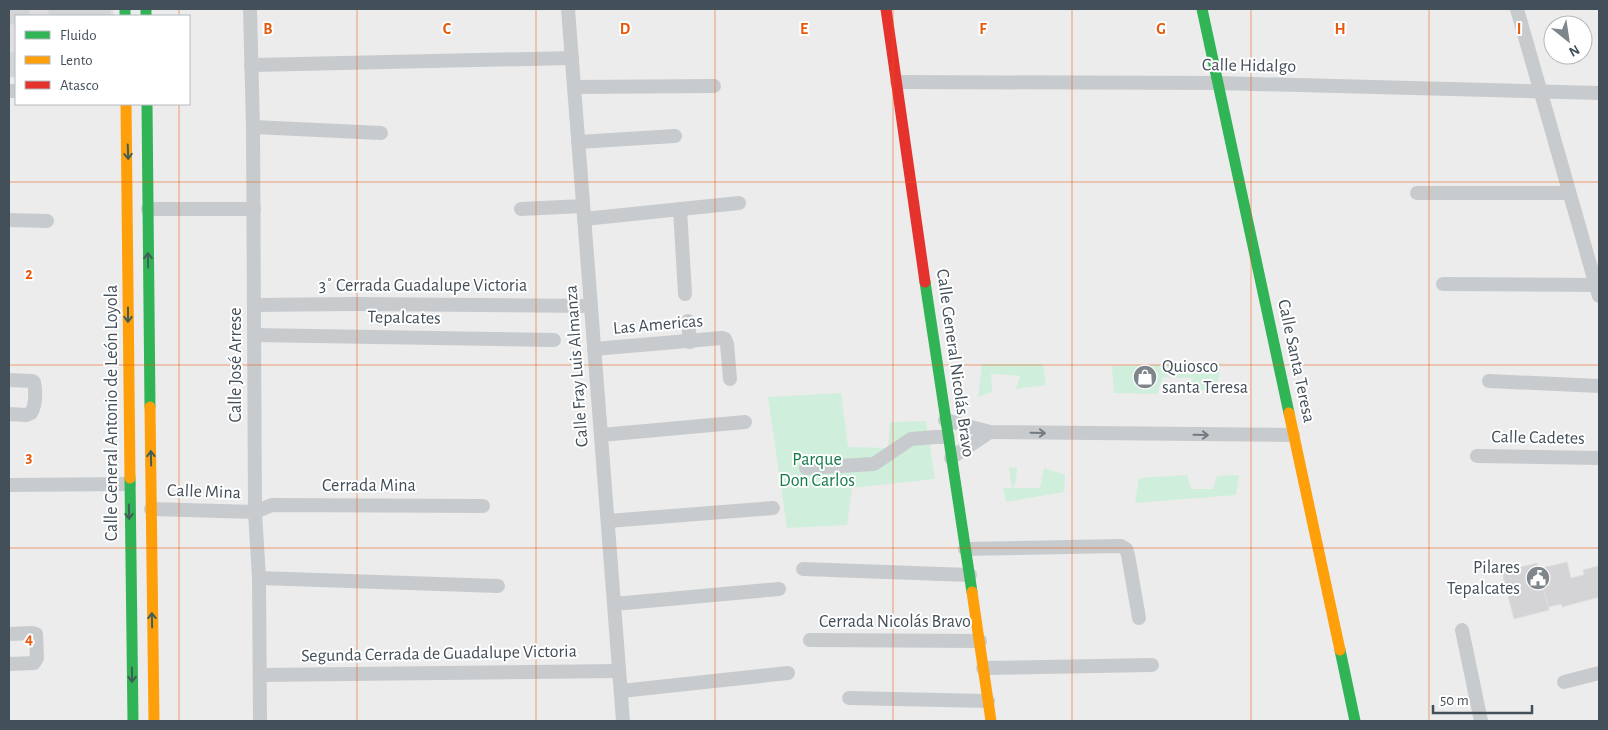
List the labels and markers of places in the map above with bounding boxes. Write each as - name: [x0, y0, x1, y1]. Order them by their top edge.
- place label: Quiosco santa Teresa: [1162, 358, 1248, 397]
- shop icon: Quiosco santa Teresa: [1132, 364, 1158, 390]
- place label: Pilares Tepalcates: [1447, 559, 1520, 598]
- public building icon: Pilares Tepalcates: [1525, 565, 1551, 591]

